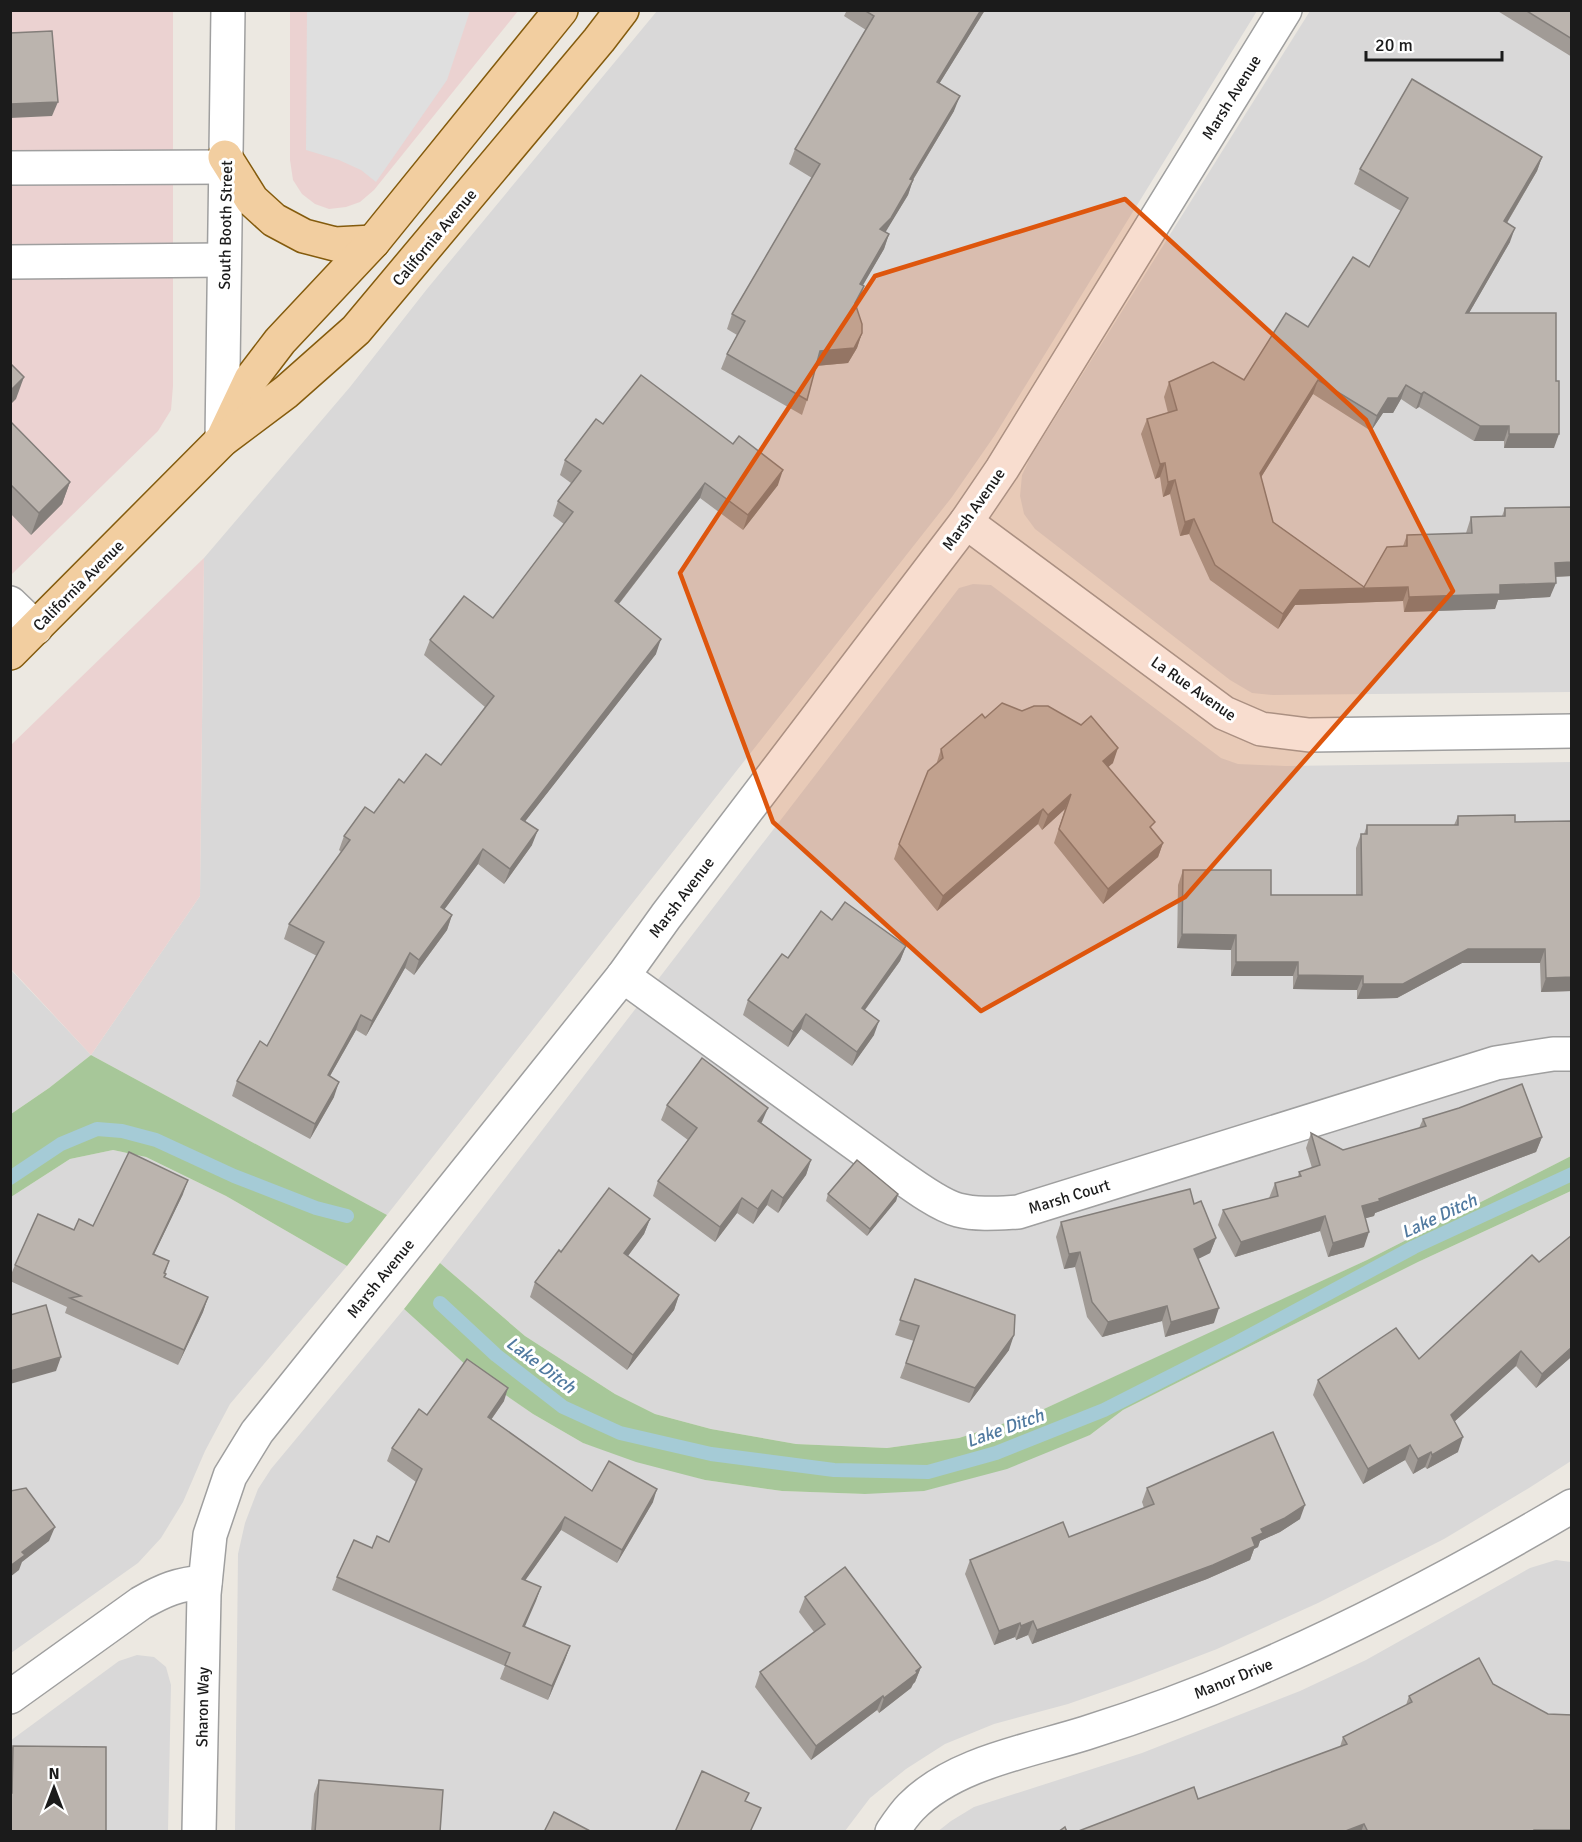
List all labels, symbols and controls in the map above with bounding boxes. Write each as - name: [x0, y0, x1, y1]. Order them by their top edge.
- scale bar: [1366, 24, 1502, 62]
- text: 20 m: [1375, 34, 1413, 56]
- street label: Marsh Avenue: [1198, 51, 1266, 144]
- street label: South Booth Street: [215, 160, 237, 290]
- street label: California Avenue: [388, 185, 481, 290]
- street label: Marsh Avenue: [938, 464, 1010, 555]
- street label: California Avenue: [29, 536, 128, 635]
- street label: La Rue Avenue: [1147, 652, 1240, 726]
- street label: Marsh Avenue: [645, 853, 719, 942]
- street label: Marsh Court: [1026, 1175, 1113, 1219]
- water label: Lake Ditch: [1398, 1188, 1481, 1243]
- street label: Marsh Avenue: [343, 1235, 419, 1322]
- water label: Lake Ditch: [502, 1332, 581, 1399]
- water label: Lake Ditch: [963, 1403, 1048, 1452]
- street label: Manor Drive: [1191, 1654, 1276, 1704]
- street label: Sharon Way: [192, 1666, 214, 1747]
- north arrow: [24, 1758, 84, 1818]
- text: N: [48, 1764, 60, 1784]

